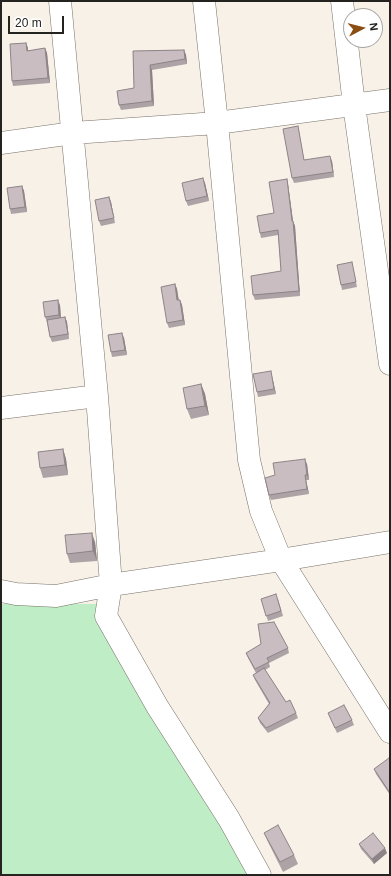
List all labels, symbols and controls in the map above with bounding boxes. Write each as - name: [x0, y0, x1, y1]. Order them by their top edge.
- scale bar: [10, 8, 66, 34]
- north arrow: [343, 8, 383, 48]
- text: 20 m: [15, 16, 42, 30]
- text: N: [367, 22, 380, 31]

